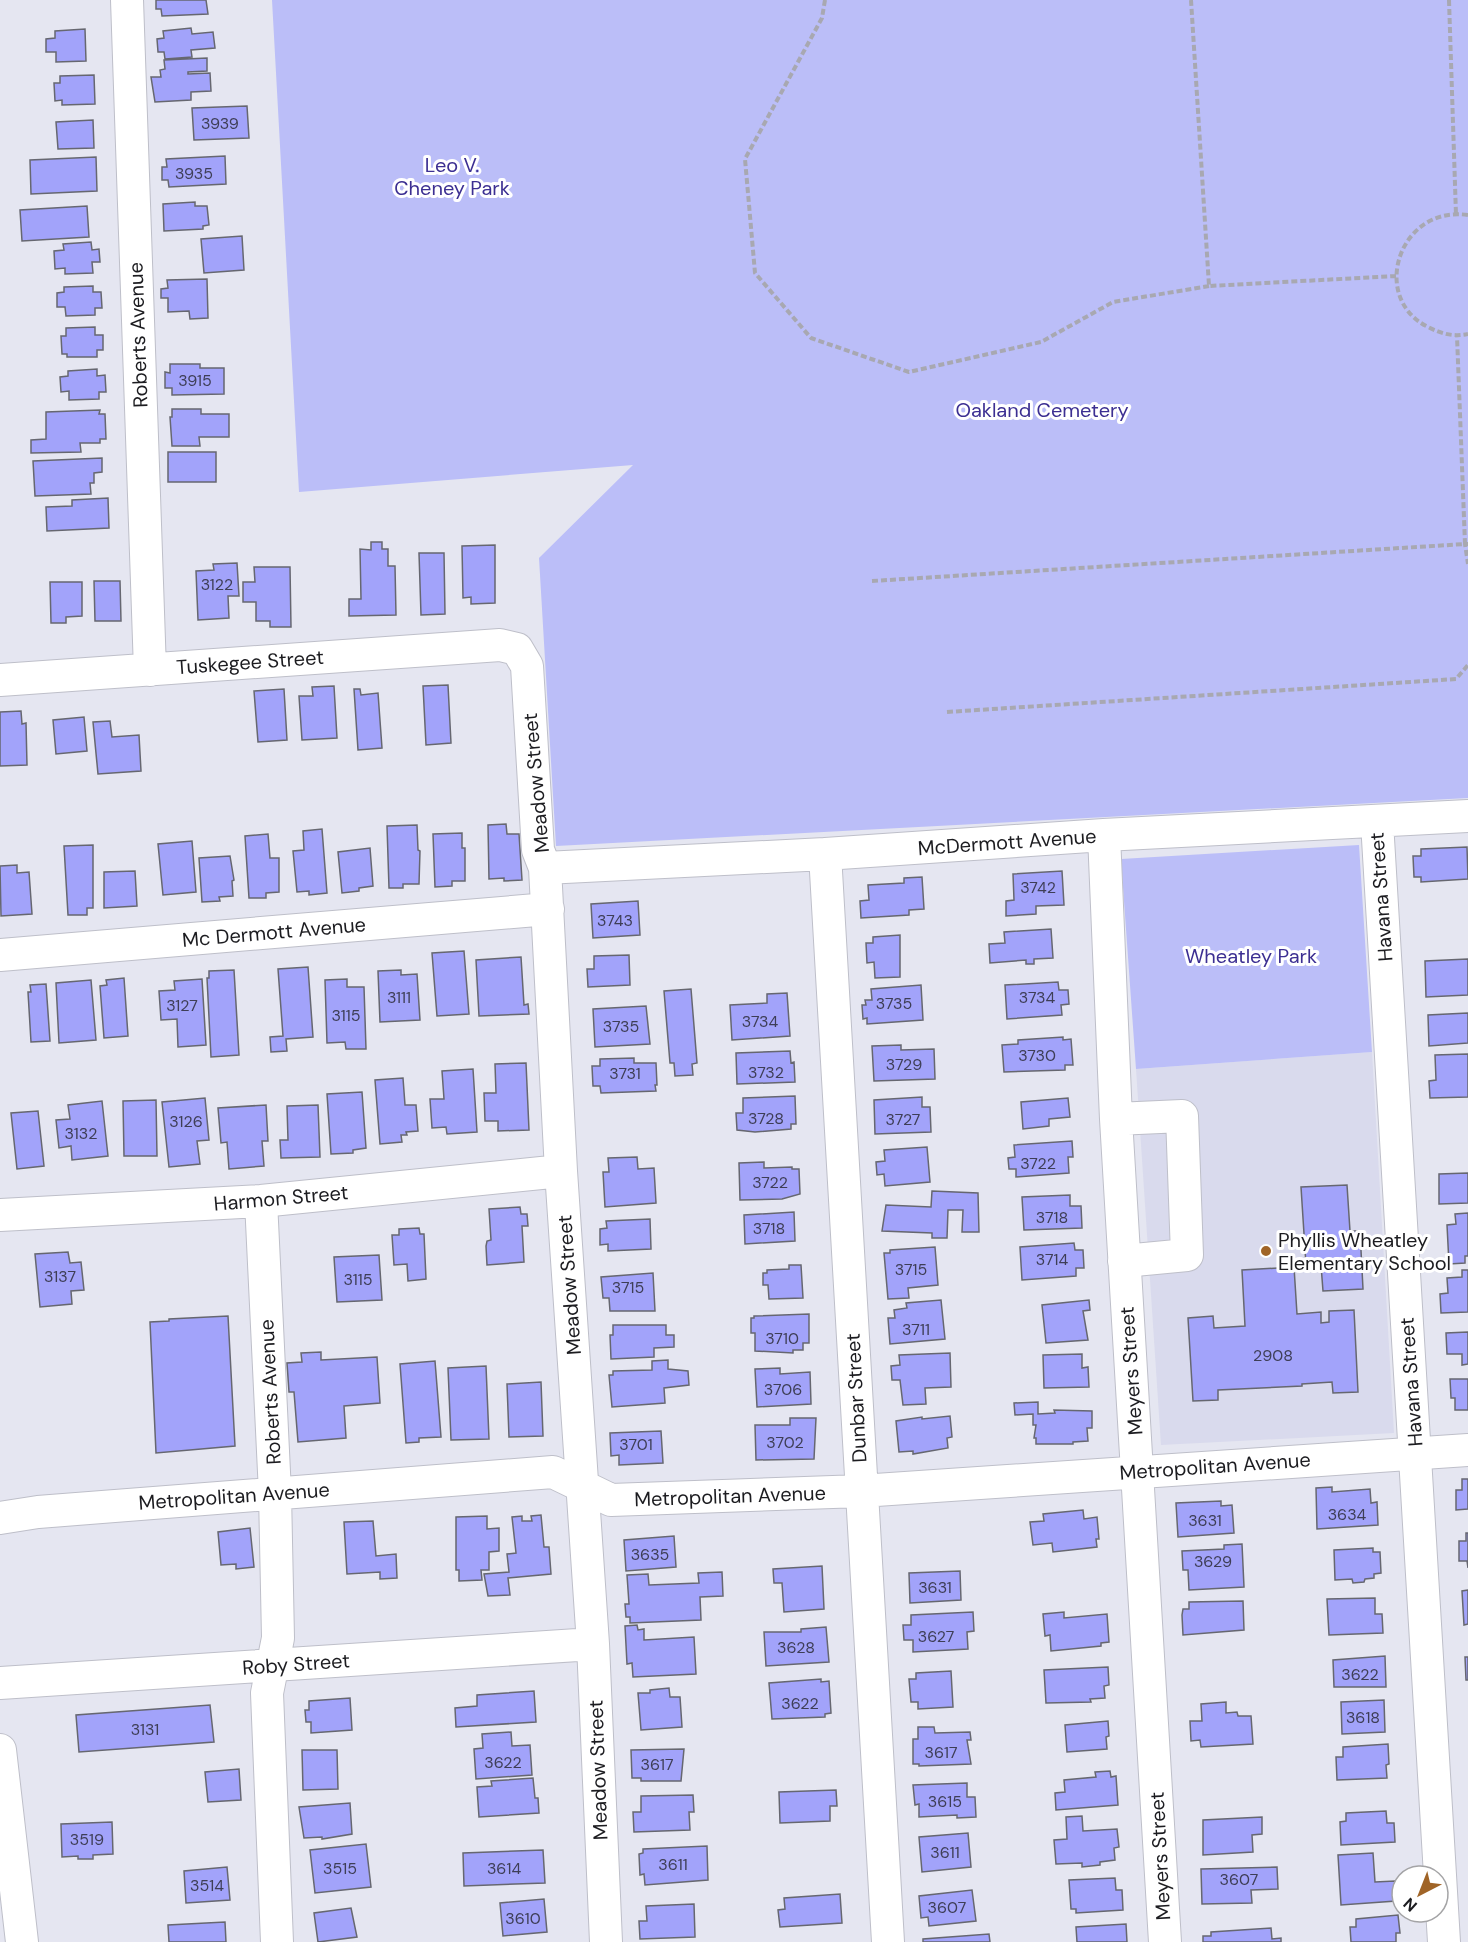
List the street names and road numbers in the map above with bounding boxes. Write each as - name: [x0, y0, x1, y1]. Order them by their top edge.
- street label: Roberts Avenue: [122, 262, 154, 408]
- street label: Tuskegee Street: [175, 644, 325, 680]
- street label: Meadow Street: [517, 712, 555, 854]
- street label: McDermott Avenue: [917, 823, 1097, 861]
- street label: Havana Street: [1364, 831, 1398, 962]
- street label: Mc Dermott Avenue: [181, 911, 367, 953]
- street label: Harmon Street: [213, 1179, 350, 1217]
- street label: Meadow Street: [551, 1214, 587, 1356]
- street label: Meyers Street: [1114, 1306, 1148, 1436]
- street label: Havana Street: [1394, 1316, 1428, 1447]
- street label: Roberts Avenue: [253, 1319, 287, 1465]
- street label: Dunbar Street: [840, 1332, 872, 1463]
- street label: Metropolitan Avenue: [1118, 1446, 1312, 1486]
- street label: Metropolitan Avenue: [137, 1476, 331, 1516]
- street label: Metropolitan Avenue: [634, 1480, 826, 1512]
- street label: Roby Street: [241, 1647, 351, 1681]
- street label: Meadow Street: [583, 1699, 613, 1841]
- street label: Meyers Street: [1144, 1791, 1176, 1921]

